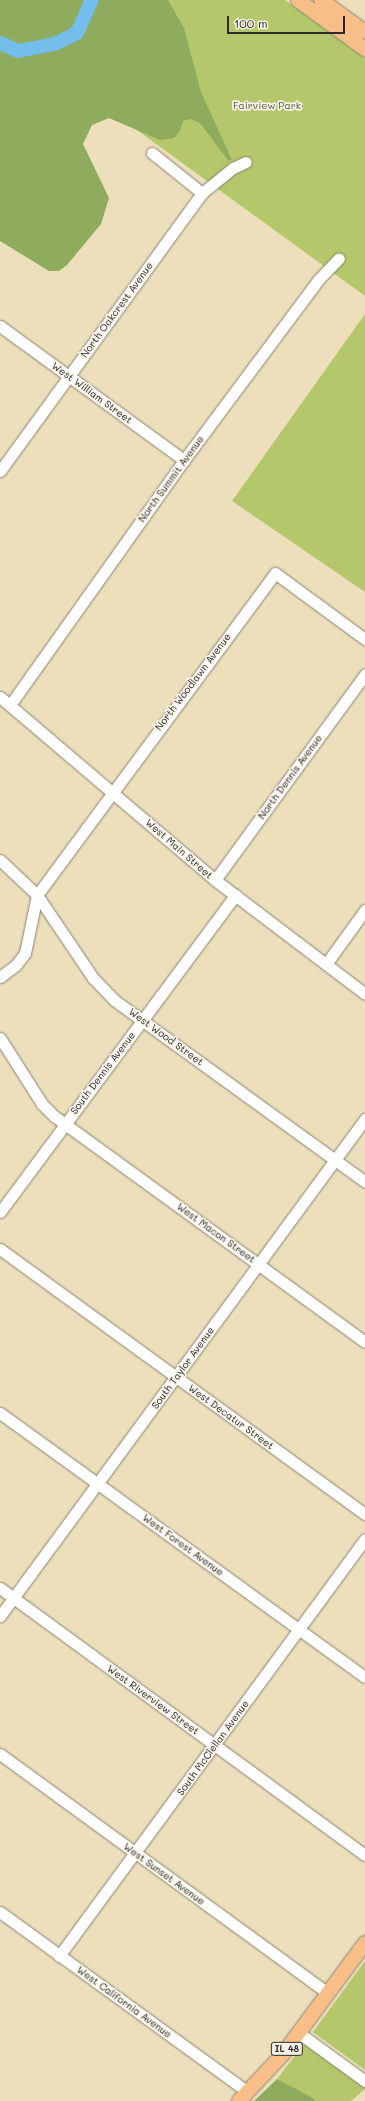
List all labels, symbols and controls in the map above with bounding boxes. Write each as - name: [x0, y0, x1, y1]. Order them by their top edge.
- scale bar: [229, 8, 347, 34]
- text: 100 m: [234, 15, 268, 31]
- park label: Fairview Park: [233, 100, 301, 112]
- street label: North Oakcrest Avenue: [78, 260, 156, 360]
- street label: West William Street: [49, 360, 135, 426]
- street label: North Summit Avenue: [136, 433, 206, 525]
- street label: North Woodlawn Avenue: [153, 631, 233, 733]
- street label: North Dennis Avenue: [255, 732, 325, 822]
- street label: West Main Street: [143, 817, 215, 881]
- street label: West Wood Street: [126, 1006, 206, 1068]
- street label: South Dennis Avenue: [68, 1029, 138, 1117]
- street label: West Macon Street: [174, 1201, 258, 1265]
- street label: South Taylor Avenue: [149, 1325, 217, 1411]
- street label: West Decatur Street: [186, 1382, 276, 1452]
- street label: West Forest Avenue: [140, 1512, 226, 1578]
- street label: West Riverview Street: [105, 1663, 201, 1737]
- street label: South McClellan Avenue: [174, 1698, 252, 1798]
- street label: West Sunset Avenue: [121, 1841, 207, 1907]
- street label: West California Avenue: [74, 1964, 174, 2040]
- road number: IL 48: [270, 2042, 304, 2056]

